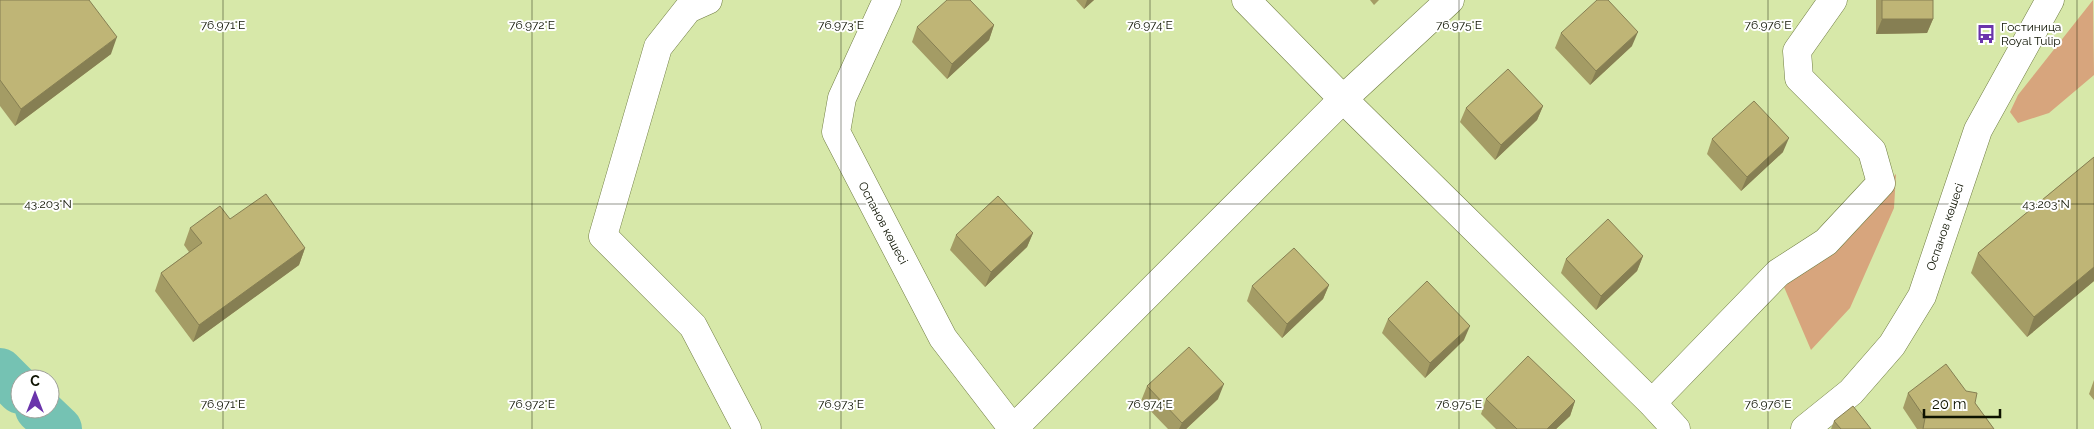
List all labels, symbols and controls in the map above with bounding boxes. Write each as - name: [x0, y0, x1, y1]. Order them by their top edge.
- text: 76.971°E: [201, 18, 245, 32]
- text: 76.972°E: [509, 18, 555, 32]
- text: 76.973°E: [818, 18, 864, 32]
- text: 76.974°E: [1127, 18, 1173, 32]
- text: 76.975°E: [1436, 18, 1482, 32]
- text: 76.976°E: [1744, 18, 1792, 32]
- place label: Гостиница Royal Tulip: [2001, 20, 2061, 48]
- bus stop icon: Гостиница Royal Tulip: [1975, 23, 1997, 45]
- street label: Оспанов көшесі: [855, 179, 911, 267]
- street label: Оспанов көшесі: [1923, 181, 1967, 273]
- text: 43.203°N: [24, 197, 72, 211]
- text: 43.203°N: [2022, 197, 2070, 211]
- north arrow: [10, 369, 60, 419]
- text: С: [30, 373, 40, 389]
- scale bar: [1924, 386, 2000, 418]
- text: 20 m: [1932, 395, 1967, 413]
- text: 76.971°E: [201, 397, 245, 411]
- text: 76.972°E: [509, 397, 555, 411]
- text: 76.973°E: [818, 397, 864, 411]
- text: 76.974°E: [1127, 397, 1173, 411]
- text: 76.975°E: [1436, 397, 1482, 411]
- text: 76.976°E: [1744, 397, 1792, 411]

